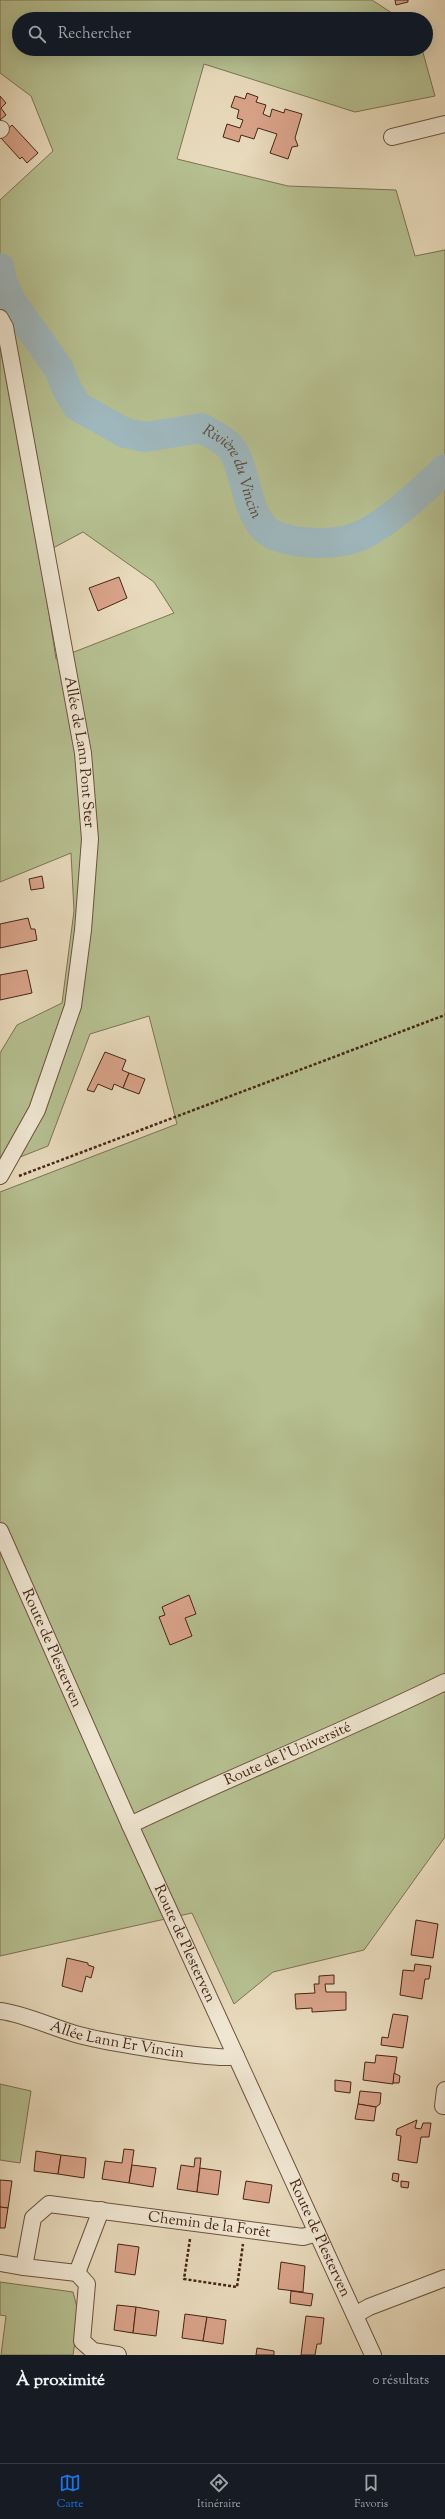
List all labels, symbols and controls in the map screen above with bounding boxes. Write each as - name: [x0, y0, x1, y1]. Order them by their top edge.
- search box: [12, 12, 433, 56]
- icon: search: [26, 23, 48, 45]
- text: Rechercher: [58, 24, 131, 45]
- water label: Rivière du Vincin: [198, 419, 267, 523]
- street label: Allée de Lann Pont Ster: [59, 675, 100, 829]
- street label: Route de Plesterven: [16, 1585, 87, 1711]
- street label: Route de l'Université: [221, 1717, 354, 1791]
- street label: Route de Plesterven: [148, 1881, 221, 2006]
- street label: Allée Lann Er Vincin: [47, 2016, 186, 2064]
- street label: Route de Plesterven: [283, 2176, 356, 2301]
- street label: Chemin de la Forêt: [147, 2206, 272, 2243]
- text: À proximité: [16, 2369, 105, 2393]
- text: 0 résultats: [372, 2372, 429, 2390]
- tab: Carte: [57, 2472, 83, 2512]
- tab: Itinéraire: [197, 2472, 241, 2512]
- tab: Favoris: [354, 2472, 388, 2512]

